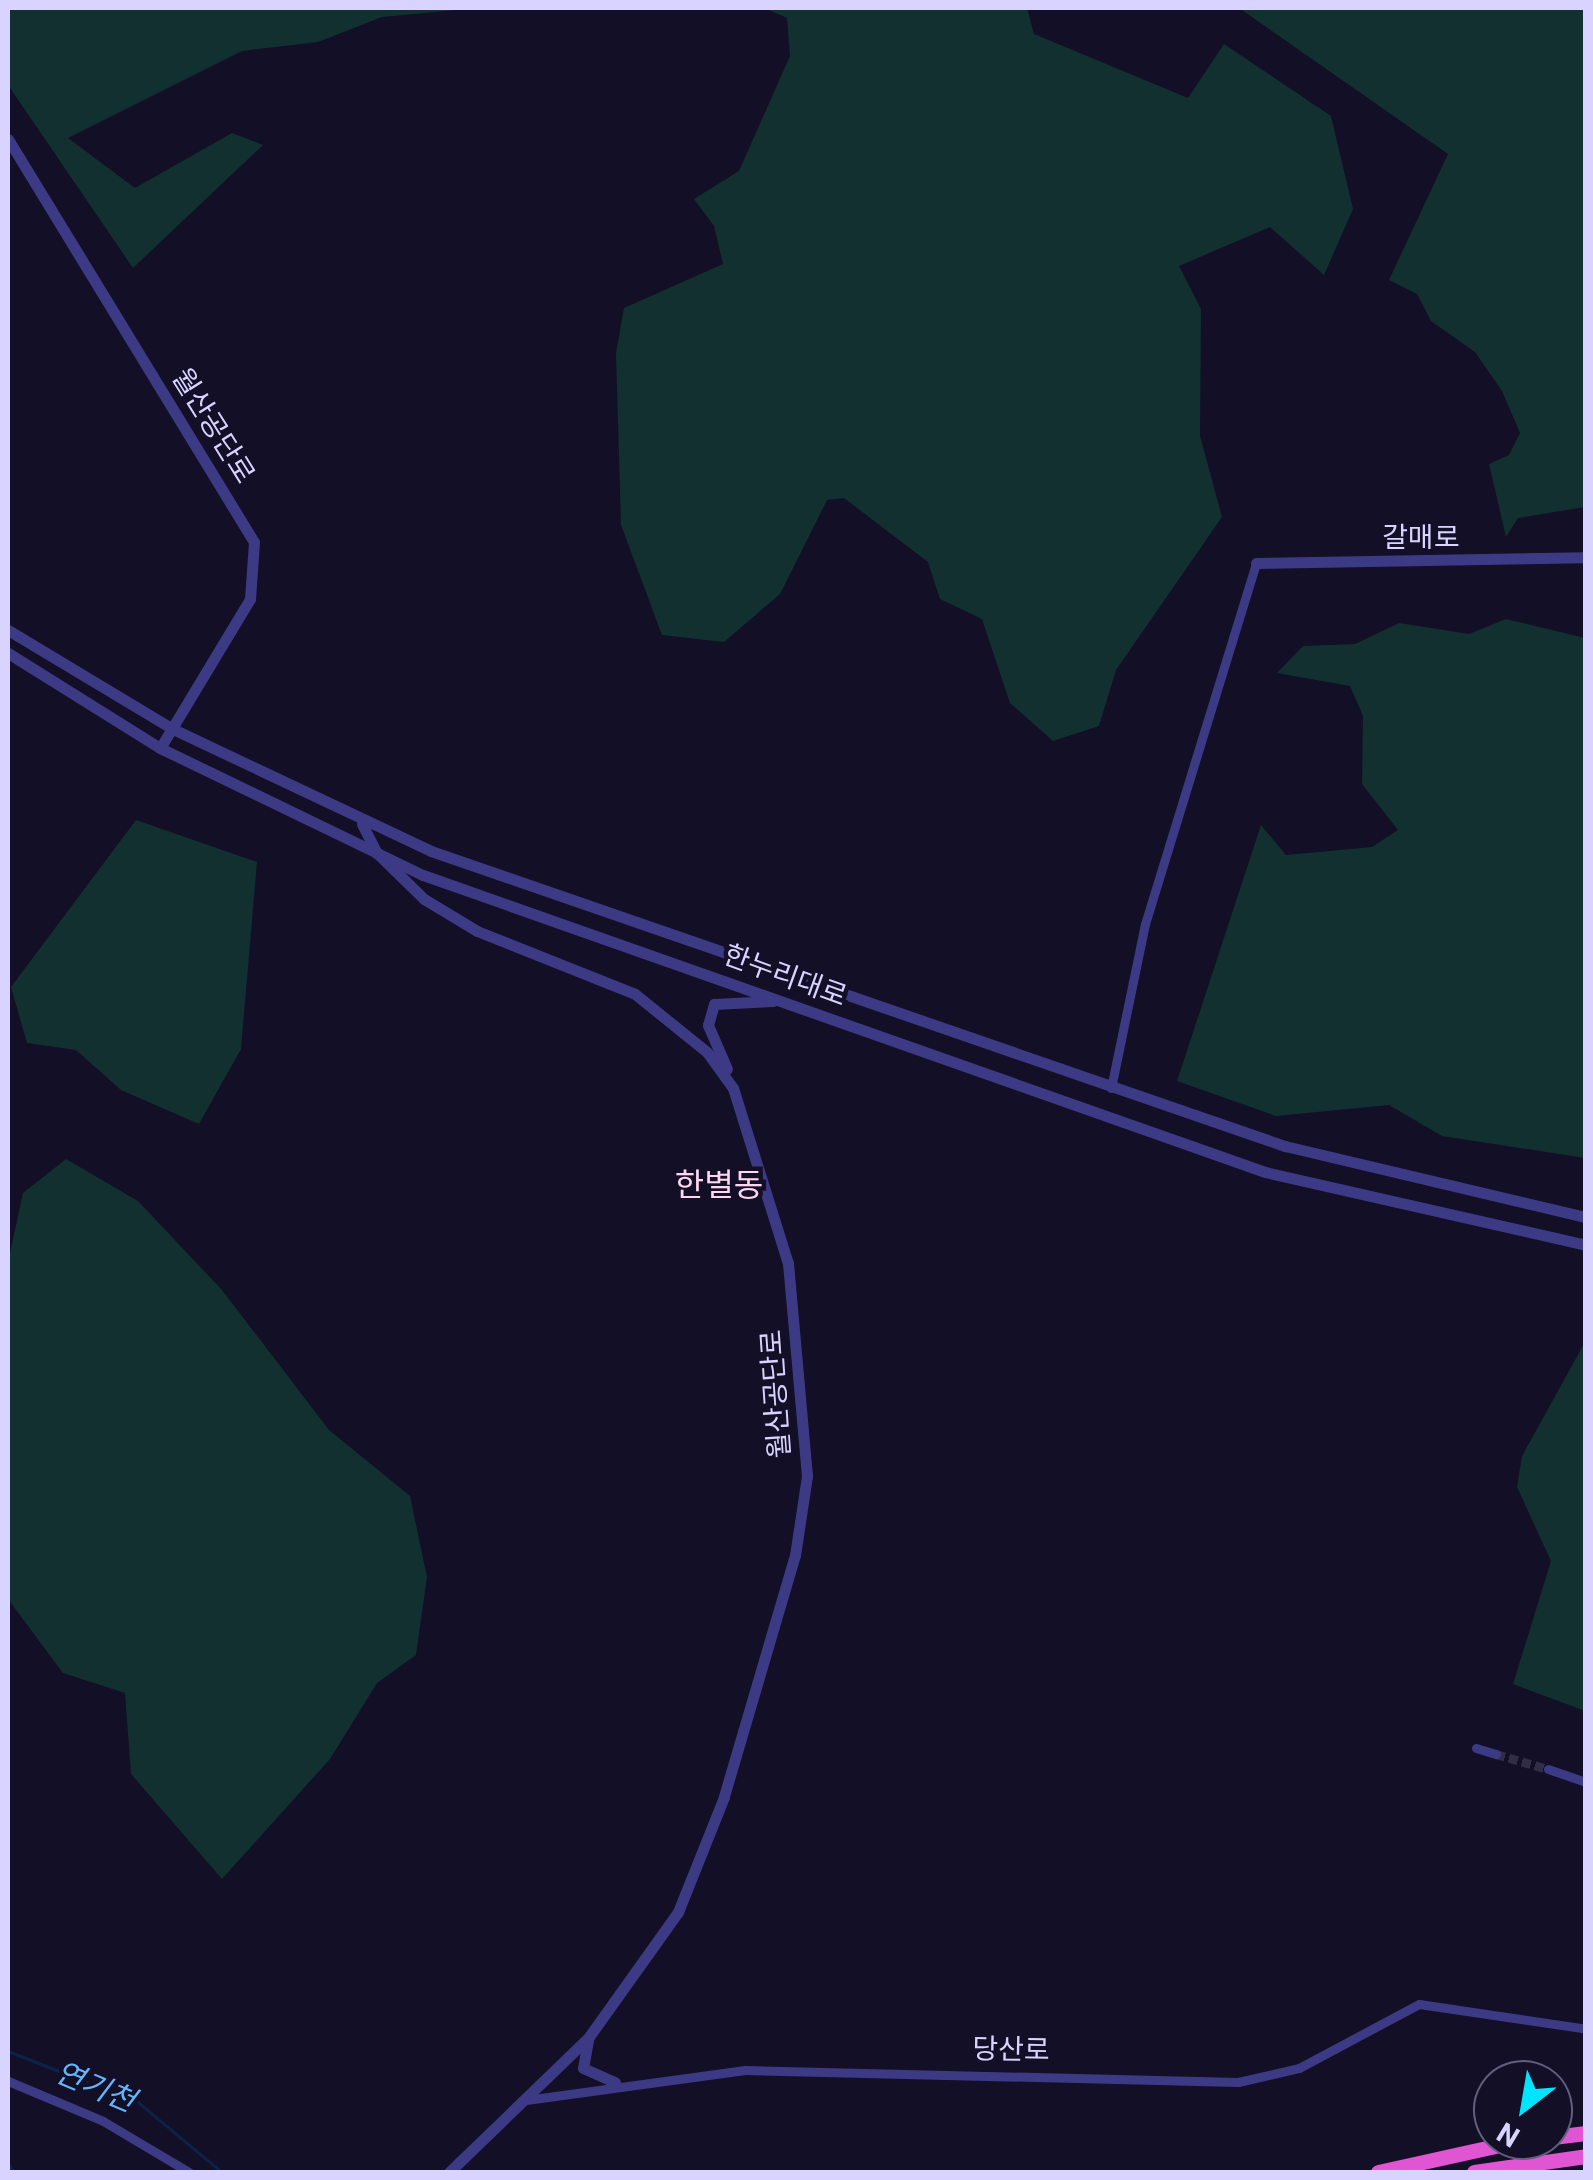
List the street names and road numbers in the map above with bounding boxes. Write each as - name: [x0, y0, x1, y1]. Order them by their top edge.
- street label: 월산공단로: [165, 362, 261, 490]
- street label: 갈매로: [1382, 521, 1460, 555]
- street label: 한누리대로: [719, 938, 851, 1014]
- street label: 월산공단로: [755, 1329, 797, 1459]
- street label: 당산로: [972, 2033, 1050, 2067]

